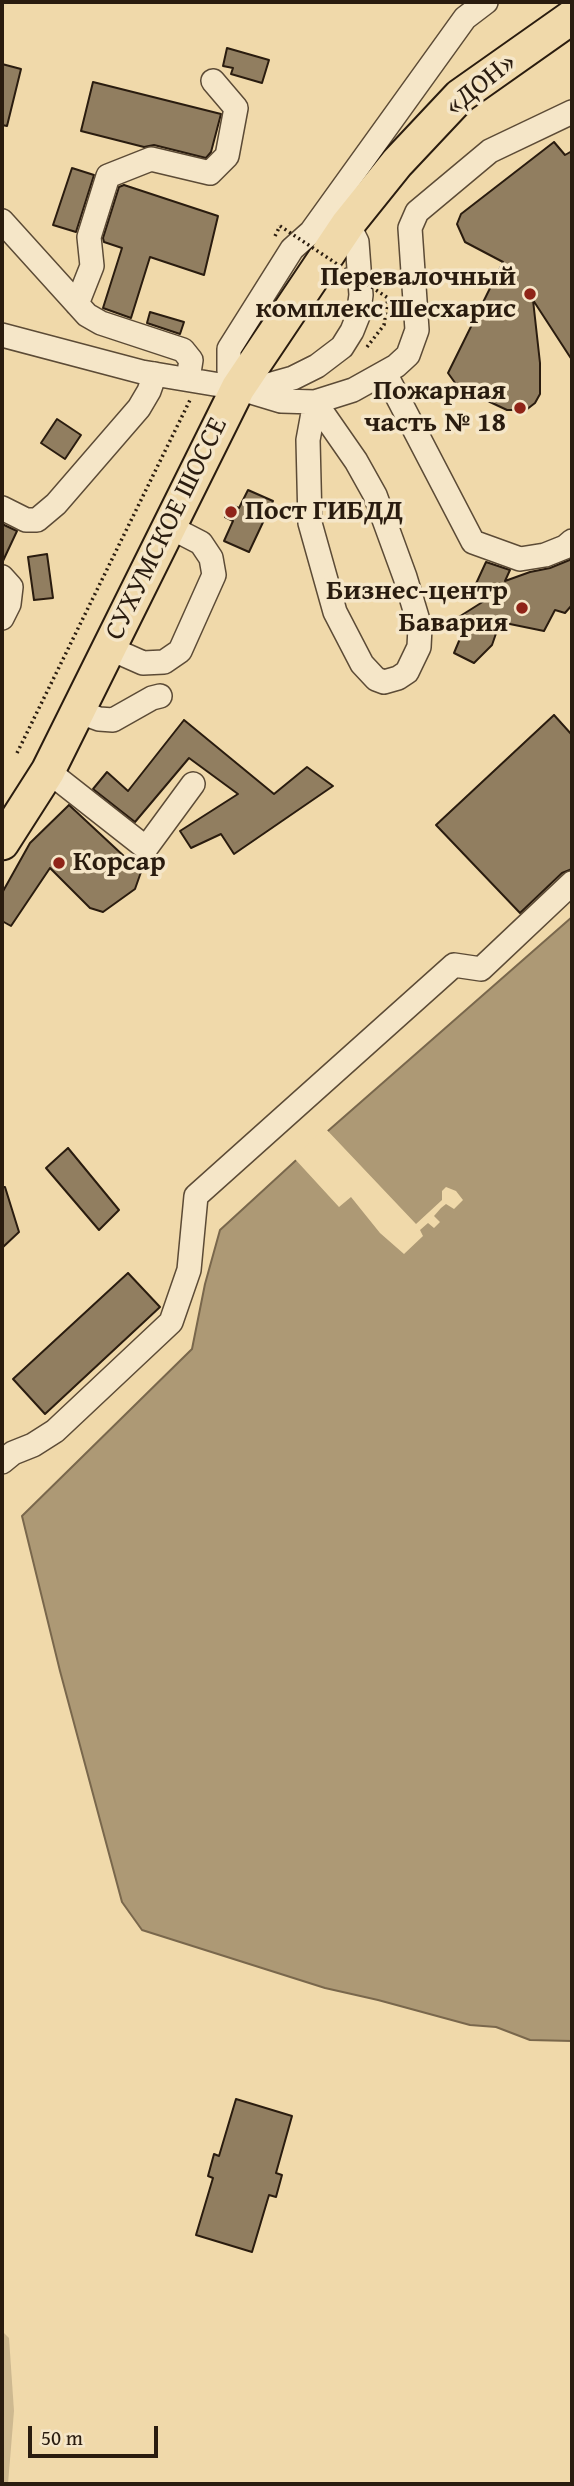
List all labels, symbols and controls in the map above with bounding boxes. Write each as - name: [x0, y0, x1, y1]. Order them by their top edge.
- street label: «ДОН»: [439, 46, 523, 124]
- place label: Перевалочный комплекс Шесхарис: [255, 261, 516, 327]
- marker: Перевалочный комплекс Шесхарис: [522, 286, 538, 302]
- place label: Пожарная часть № 18: [364, 375, 506, 441]
- marker: Пожарная часть № 18: [512, 400, 528, 416]
- street label: СУХУМСКОЕ ШОССЕ: [99, 412, 235, 646]
- place label: Пост ГИБДД: [245, 495, 403, 529]
- marker: Пост ГИБДД: [223, 504, 239, 520]
- place label: Бизнес-центр Бавария: [326, 575, 508, 641]
- marker: Бизнес-центр Бавария: [514, 600, 530, 616]
- place label: Корсар: [73, 846, 166, 880]
- marker: Корсар: [51, 855, 67, 871]
- scale bar: [32, 2412, 161, 2456]
- text: 50 m: [41, 2422, 83, 2453]

